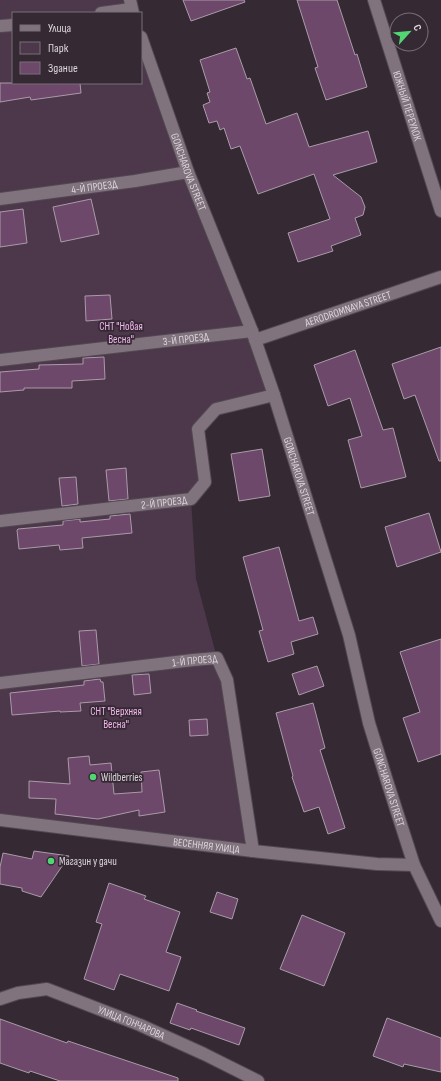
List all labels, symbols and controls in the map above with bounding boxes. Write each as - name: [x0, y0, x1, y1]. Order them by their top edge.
- legend: [12, 12, 142, 84]
- north arrow: [389, 12, 429, 52]
- text: Улица: [48, 21, 72, 36]
- text: С: [410, 22, 425, 33]
- text: Парк: [48, 41, 69, 56]
- text: Здание: [48, 61, 78, 76]
- street label: ЮЖНЫЙ ПЕРЕУЛОК: [390, 69, 425, 142]
- street label: GONCHAROVA STREET: [168, 131, 209, 213]
- street label: 4-Й ПРОЕЗД: [70, 177, 119, 196]
- street label: AERODROMNAYA STREET: [302, 288, 393, 330]
- park label: СНТ "Новая Весна": [99, 320, 143, 346]
- street label: 3-Й ПРОЕЗД: [162, 329, 210, 348]
- street label: GONCHAROVA STREET: [281, 435, 318, 517]
- street label: 2-Й ПРОЕЗД: [140, 493, 188, 511]
- street label: 1-Й ПРОЕЗД: [171, 651, 219, 669]
- park label: СНТ "Верхняя Весна": [90, 705, 142, 731]
- street label: GONCHAROVA STREET: [371, 746, 408, 829]
- place label: Wildberries: [101, 771, 143, 784]
- marker: Wildberries: [88, 772, 98, 782]
- street label: ВЕСЕННЯЯ УЛИЦА: [172, 835, 241, 856]
- place label: Магазин у дачи: [59, 855, 117, 868]
- marker: Магазин у дачи: [46, 856, 56, 866]
- street label: УЛИЦА ГОНЧАРОВА: [96, 1003, 167, 1042]

